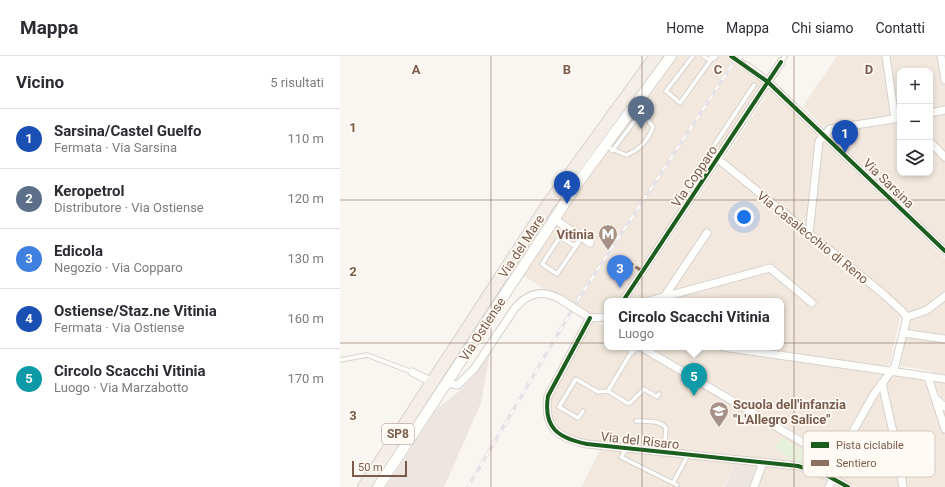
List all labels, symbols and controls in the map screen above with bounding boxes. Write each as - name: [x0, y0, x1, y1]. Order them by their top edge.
- text: Mappa: [20, 16, 78, 39]
- text: Home: [666, 20, 704, 36]
- text: Mappa: [726, 20, 769, 36]
- text: Chi siamo: [791, 20, 853, 36]
- text: Contatti: [875, 20, 925, 36]
- text: A: [412, 62, 421, 77]
- text: B: [563, 62, 571, 77]
- text: C: [714, 62, 723, 77]
- text: D: [865, 62, 873, 77]
- map controls: [897, 68, 933, 176]
- button: +: [897, 68, 933, 104]
- text: Vicino: [16, 72, 64, 92]
- text: 5 risultati: [270, 75, 324, 90]
- pin: 2: [628, 96, 654, 129]
- button: −: [897, 104, 933, 140]
- text: 1: [349, 120, 357, 135]
- pin: 1: [832, 120, 858, 153]
- text: Sarsina/Castel Guelfo: [54, 122, 201, 140]
- text: 1: [25, 131, 33, 146]
- text: 110 m: [287, 131, 324, 146]
- text: Fermata · Via Sarsina: [54, 140, 177, 155]
- button: layers: [897, 140, 933, 176]
- street label: Via Copparo: [668, 143, 720, 210]
- street label: Via Sarsina: [860, 155, 917, 211]
- pin: 4: [554, 171, 580, 204]
- text: Keropetrol: [54, 182, 125, 200]
- street label: Via Casalecchio di Reno: [754, 188, 871, 287]
- text: 2: [25, 191, 33, 206]
- text: 120 m: [287, 191, 324, 206]
- text: Distributore · Via Ostiense: [54, 200, 204, 215]
- your location: [734, 207, 754, 227]
- street label: Via del Mare: [496, 212, 547, 281]
- metro station icon: Vitinia: [597, 223, 619, 251]
- place label: Vitinia: [557, 227, 594, 242]
- text: Edicola: [54, 242, 103, 260]
- text: 3: [25, 251, 33, 266]
- text: 130 m: [287, 251, 324, 266]
- pin: 3: [607, 255, 633, 288]
- text: Negozio · Via Copparo: [54, 260, 183, 275]
- text: 2: [349, 264, 357, 279]
- street label: Via Ostiense: [456, 295, 509, 364]
- popup: [604, 298, 784, 350]
- text: Ostiense/Staz.ne Vitinia: [54, 302, 217, 320]
- text: Circolo Scacchi Vitinia: [618, 308, 770, 326]
- text: 4: [25, 311, 33, 326]
- text: 160 m: [287, 311, 324, 326]
- text: Fermata · Via Ostiense: [54, 320, 184, 335]
- text: Luogo: [618, 326, 654, 341]
- text: Circolo Scacchi Vitinia: [54, 362, 206, 380]
- pin: 5: [681, 363, 707, 396]
- text: 5: [25, 371, 33, 386]
- text: 170 m: [287, 371, 324, 386]
- text: Luogo · Via Marzabotto: [54, 380, 188, 395]
- place label: Scuola dell'infanzia "L'Allegro Salice": [733, 397, 846, 427]
- school or university icon: Scuola dell'infanzia "L'Allegro Salice": [708, 400, 730, 428]
- text: 3: [349, 408, 357, 423]
- road number: SP8: [382, 424, 414, 444]
- street label: Via del Risaro: [600, 429, 680, 452]
- legend: [803, 431, 935, 477]
- text: Pista ciclabile: [836, 439, 904, 452]
- text: Sentiero: [836, 457, 876, 470]
- scale bar: [352, 459, 407, 478]
- text: 50 m: [358, 461, 383, 474]

